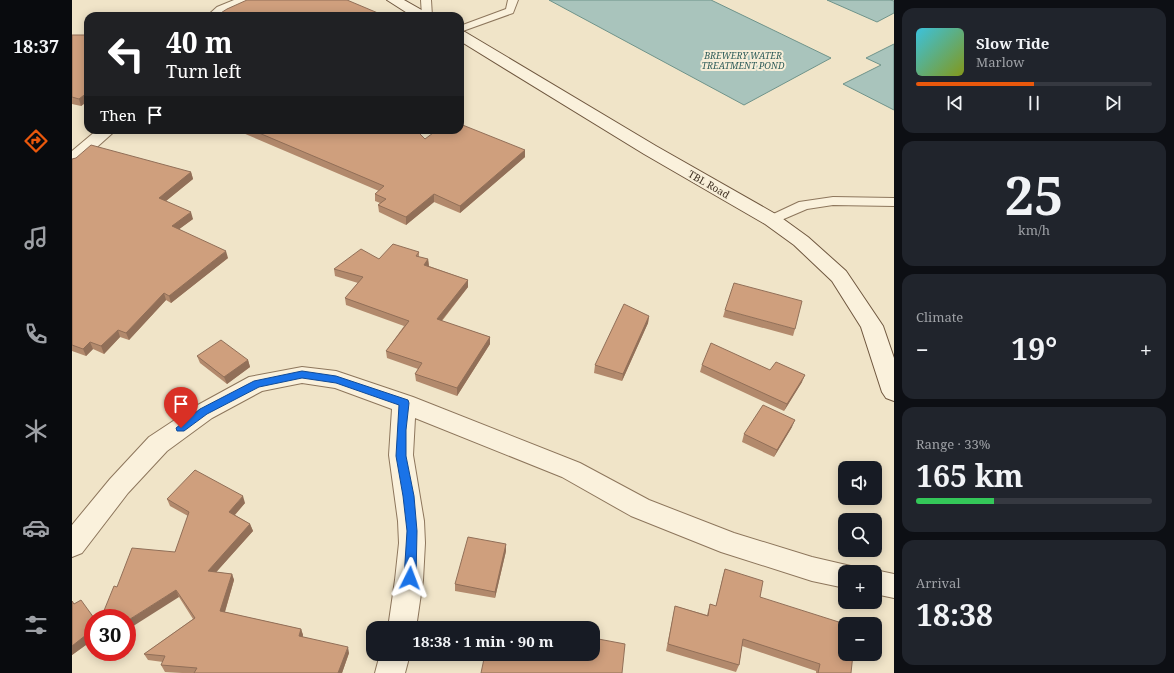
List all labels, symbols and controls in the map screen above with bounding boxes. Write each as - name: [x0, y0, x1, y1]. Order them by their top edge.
- text: 40 m: [166, 23, 233, 61]
- icon: left: [100, 28, 152, 80]
- text: Slow Tide: [976, 33, 1049, 53]
- text: 18:37: [13, 34, 59, 58]
- water label: BREWERY WATER TREATMENT POND: [702, 49, 785, 72]
- text: Marlow: [976, 53, 1024, 71]
- text: Turn left: [166, 59, 241, 83]
- icon: previous: [944, 92, 966, 114]
- icon: pause: [1023, 92, 1045, 114]
- icon: next: [1102, 92, 1124, 114]
- icon: arrive: [144, 104, 166, 126]
- text: Then: [100, 105, 136, 125]
- icon: directions: [22, 127, 50, 155]
- text: 25: [1005, 159, 1063, 230]
- street label: TBL Road: [686, 167, 732, 201]
- text: km/h: [1018, 221, 1050, 239]
- icon: music: [22, 224, 50, 252]
- text: Climate: [916, 308, 963, 326]
- icon: phone: [22, 320, 50, 348]
- text: 19°: [1011, 328, 1057, 369]
- text: −: [916, 334, 929, 364]
- text: +: [1140, 334, 1152, 364]
- pin: [164, 387, 198, 428]
- icon: arrive: [170, 393, 192, 415]
- icon: climate: [22, 417, 50, 445]
- text: Range · 33%: [916, 435, 990, 453]
- text: 165 km: [916, 455, 1023, 496]
- map controls: [838, 461, 882, 661]
- button: sound: [838, 461, 882, 505]
- button: search: [838, 513, 882, 557]
- icon: car: [22, 514, 50, 542]
- position arrow: [389, 557, 431, 599]
- button: +: [838, 565, 882, 609]
- text: Arrival: [916, 574, 960, 592]
- text: 18:38: [916, 594, 993, 635]
- speed limit sign: 30: [84, 609, 136, 661]
- icon: filters: [22, 611, 50, 639]
- button: −: [838, 617, 882, 661]
- text: 18:38 · 1 min · 90 m: [413, 631, 553, 651]

